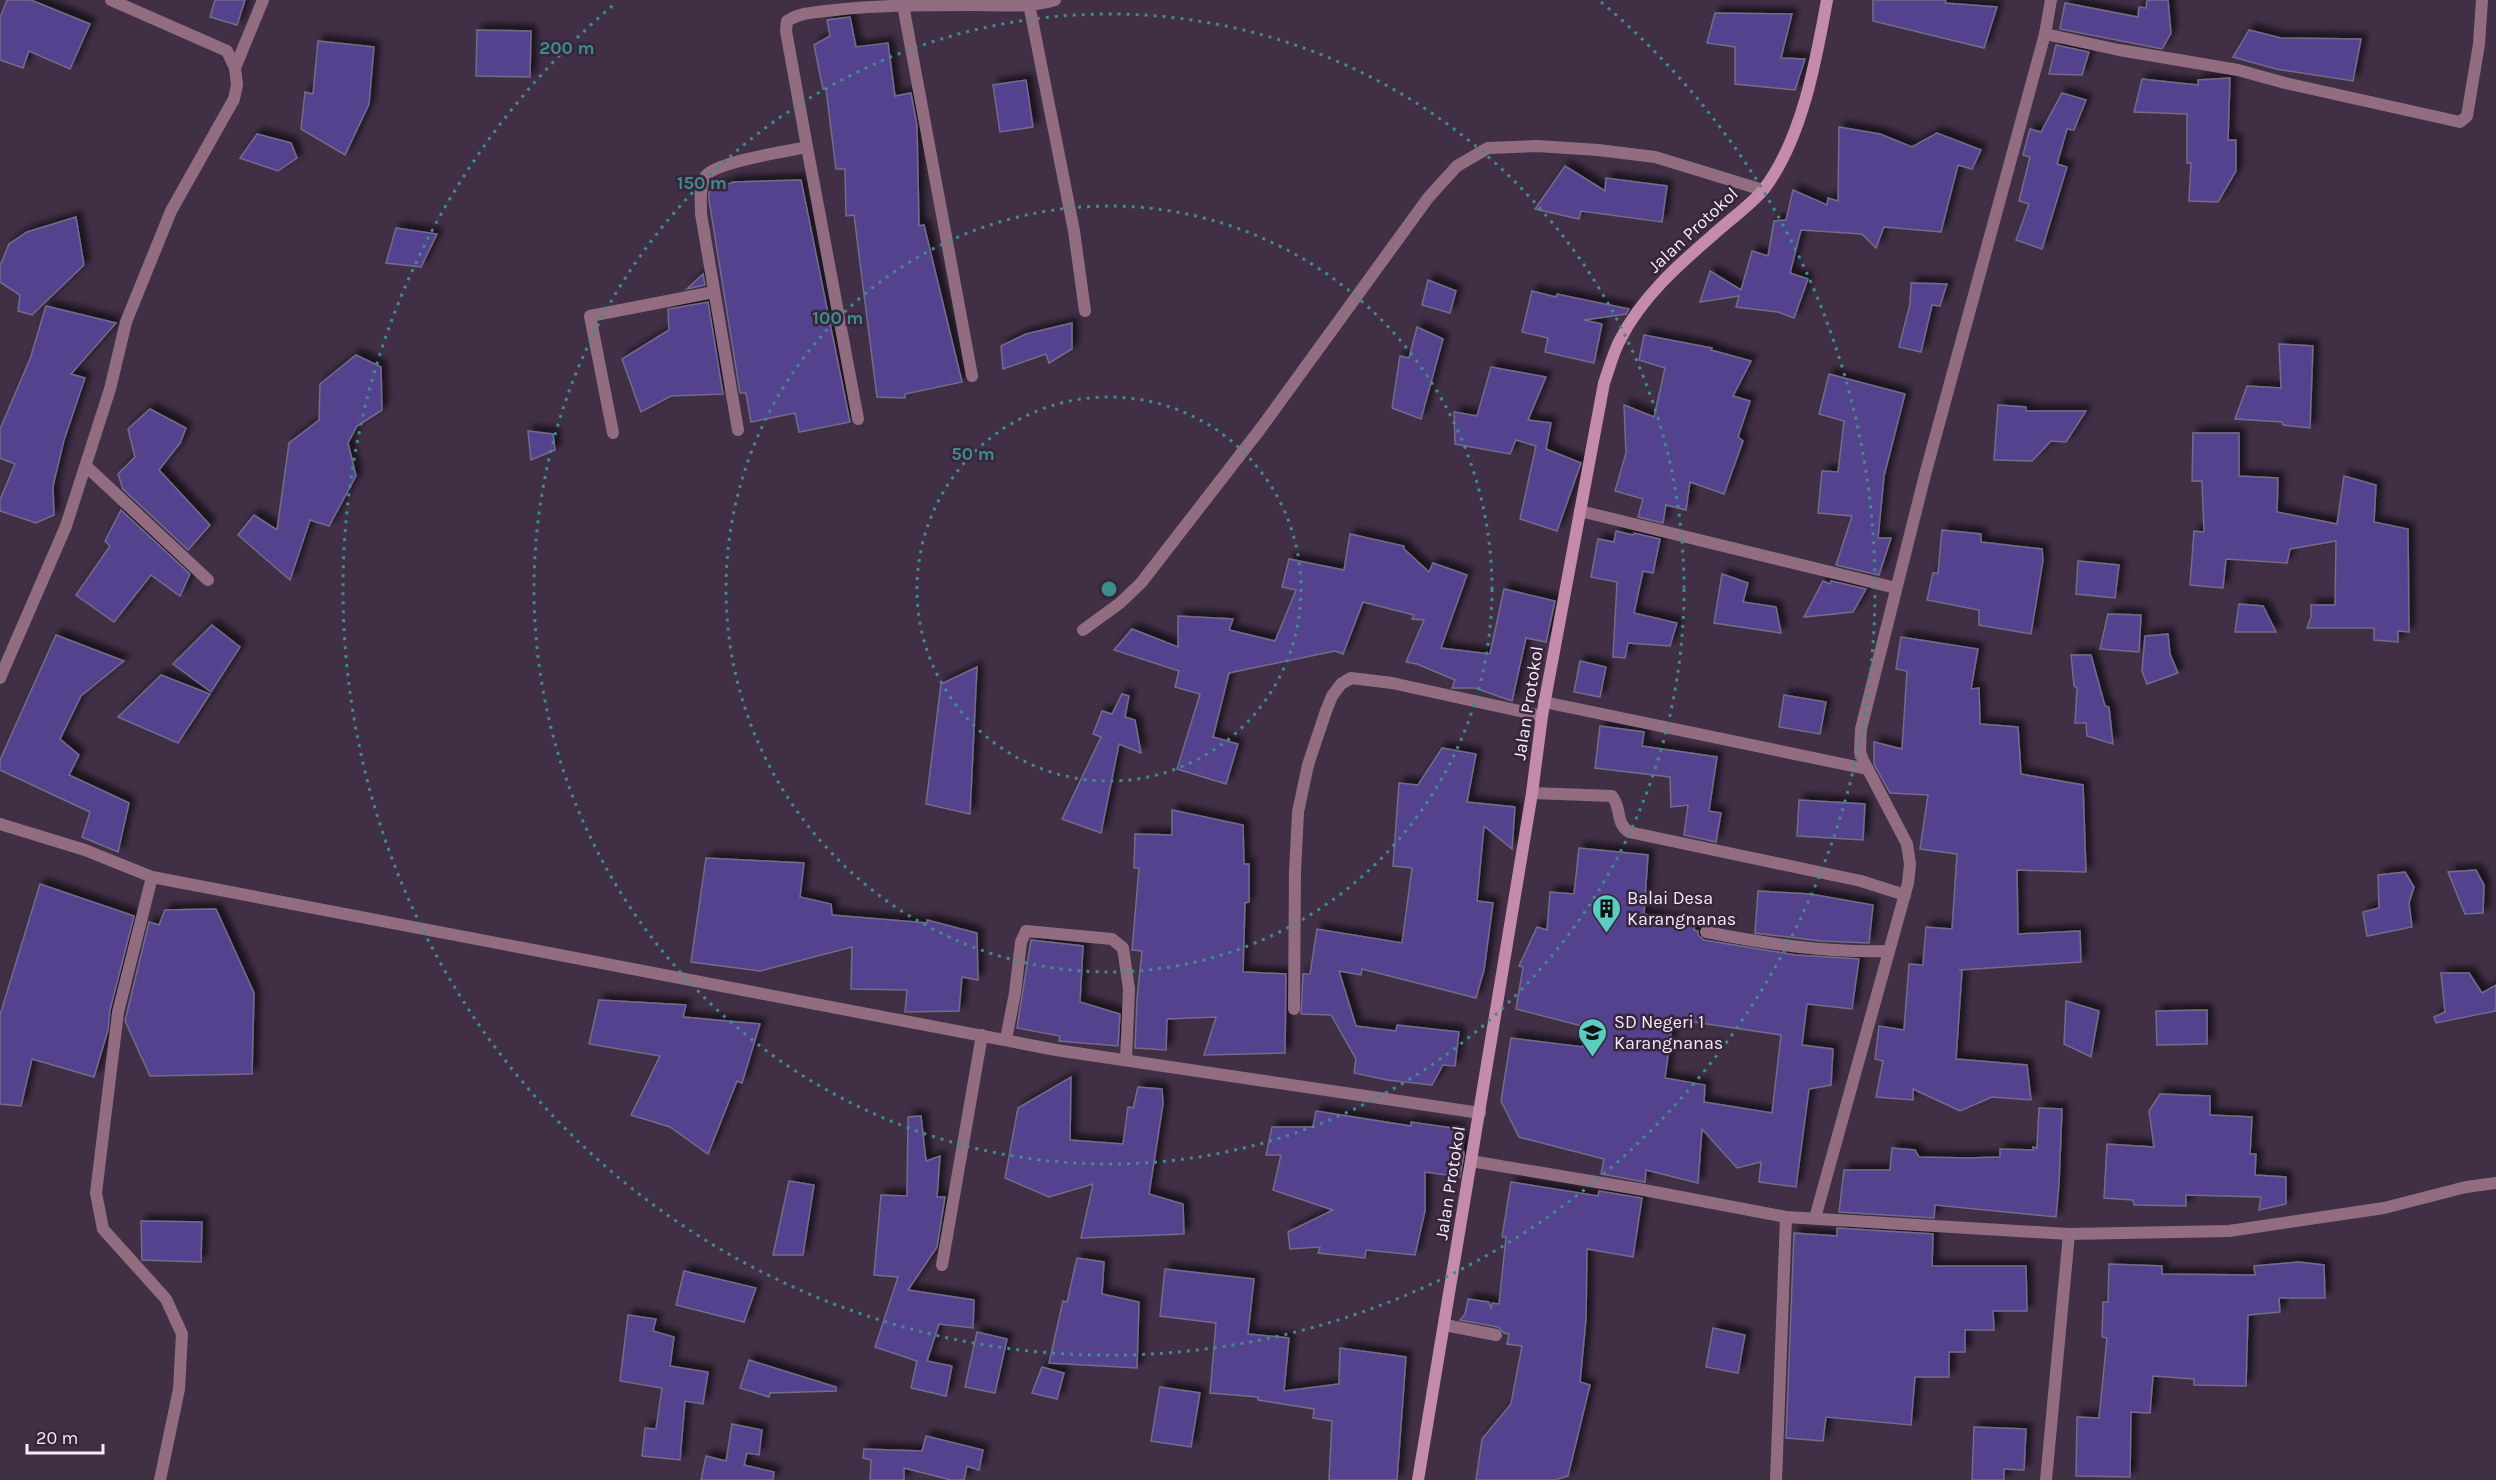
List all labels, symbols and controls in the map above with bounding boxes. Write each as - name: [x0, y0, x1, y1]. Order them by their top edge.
- text: 200 m: [539, 37, 595, 59]
- text: 150 m: [677, 172, 727, 194]
- street label: Jalan Protokol: [1643, 183, 1743, 277]
- text: 100 m: [813, 307, 863, 329]
- text: 50 m: [951, 443, 995, 465]
- centre of rings: [1099, 579, 1119, 599]
- street label: Jalan Protokol: [1508, 644, 1548, 762]
- place label: Balai Desa Karangnanas: [1627, 887, 1736, 930]
- building icon: Balai Desa Karangnanas: [1590, 892, 1622, 934]
- place label: SD Negeri 1 Karangnanas: [1614, 1011, 1723, 1054]
- school or university icon: SD Negeri 1 Karangnanas: [1577, 1016, 1609, 1058]
- street label: Jalan Protokol: [1430, 1124, 1470, 1242]
- scale bar: [27, 1417, 104, 1455]
- text: 20 m: [36, 1427, 78, 1449]

